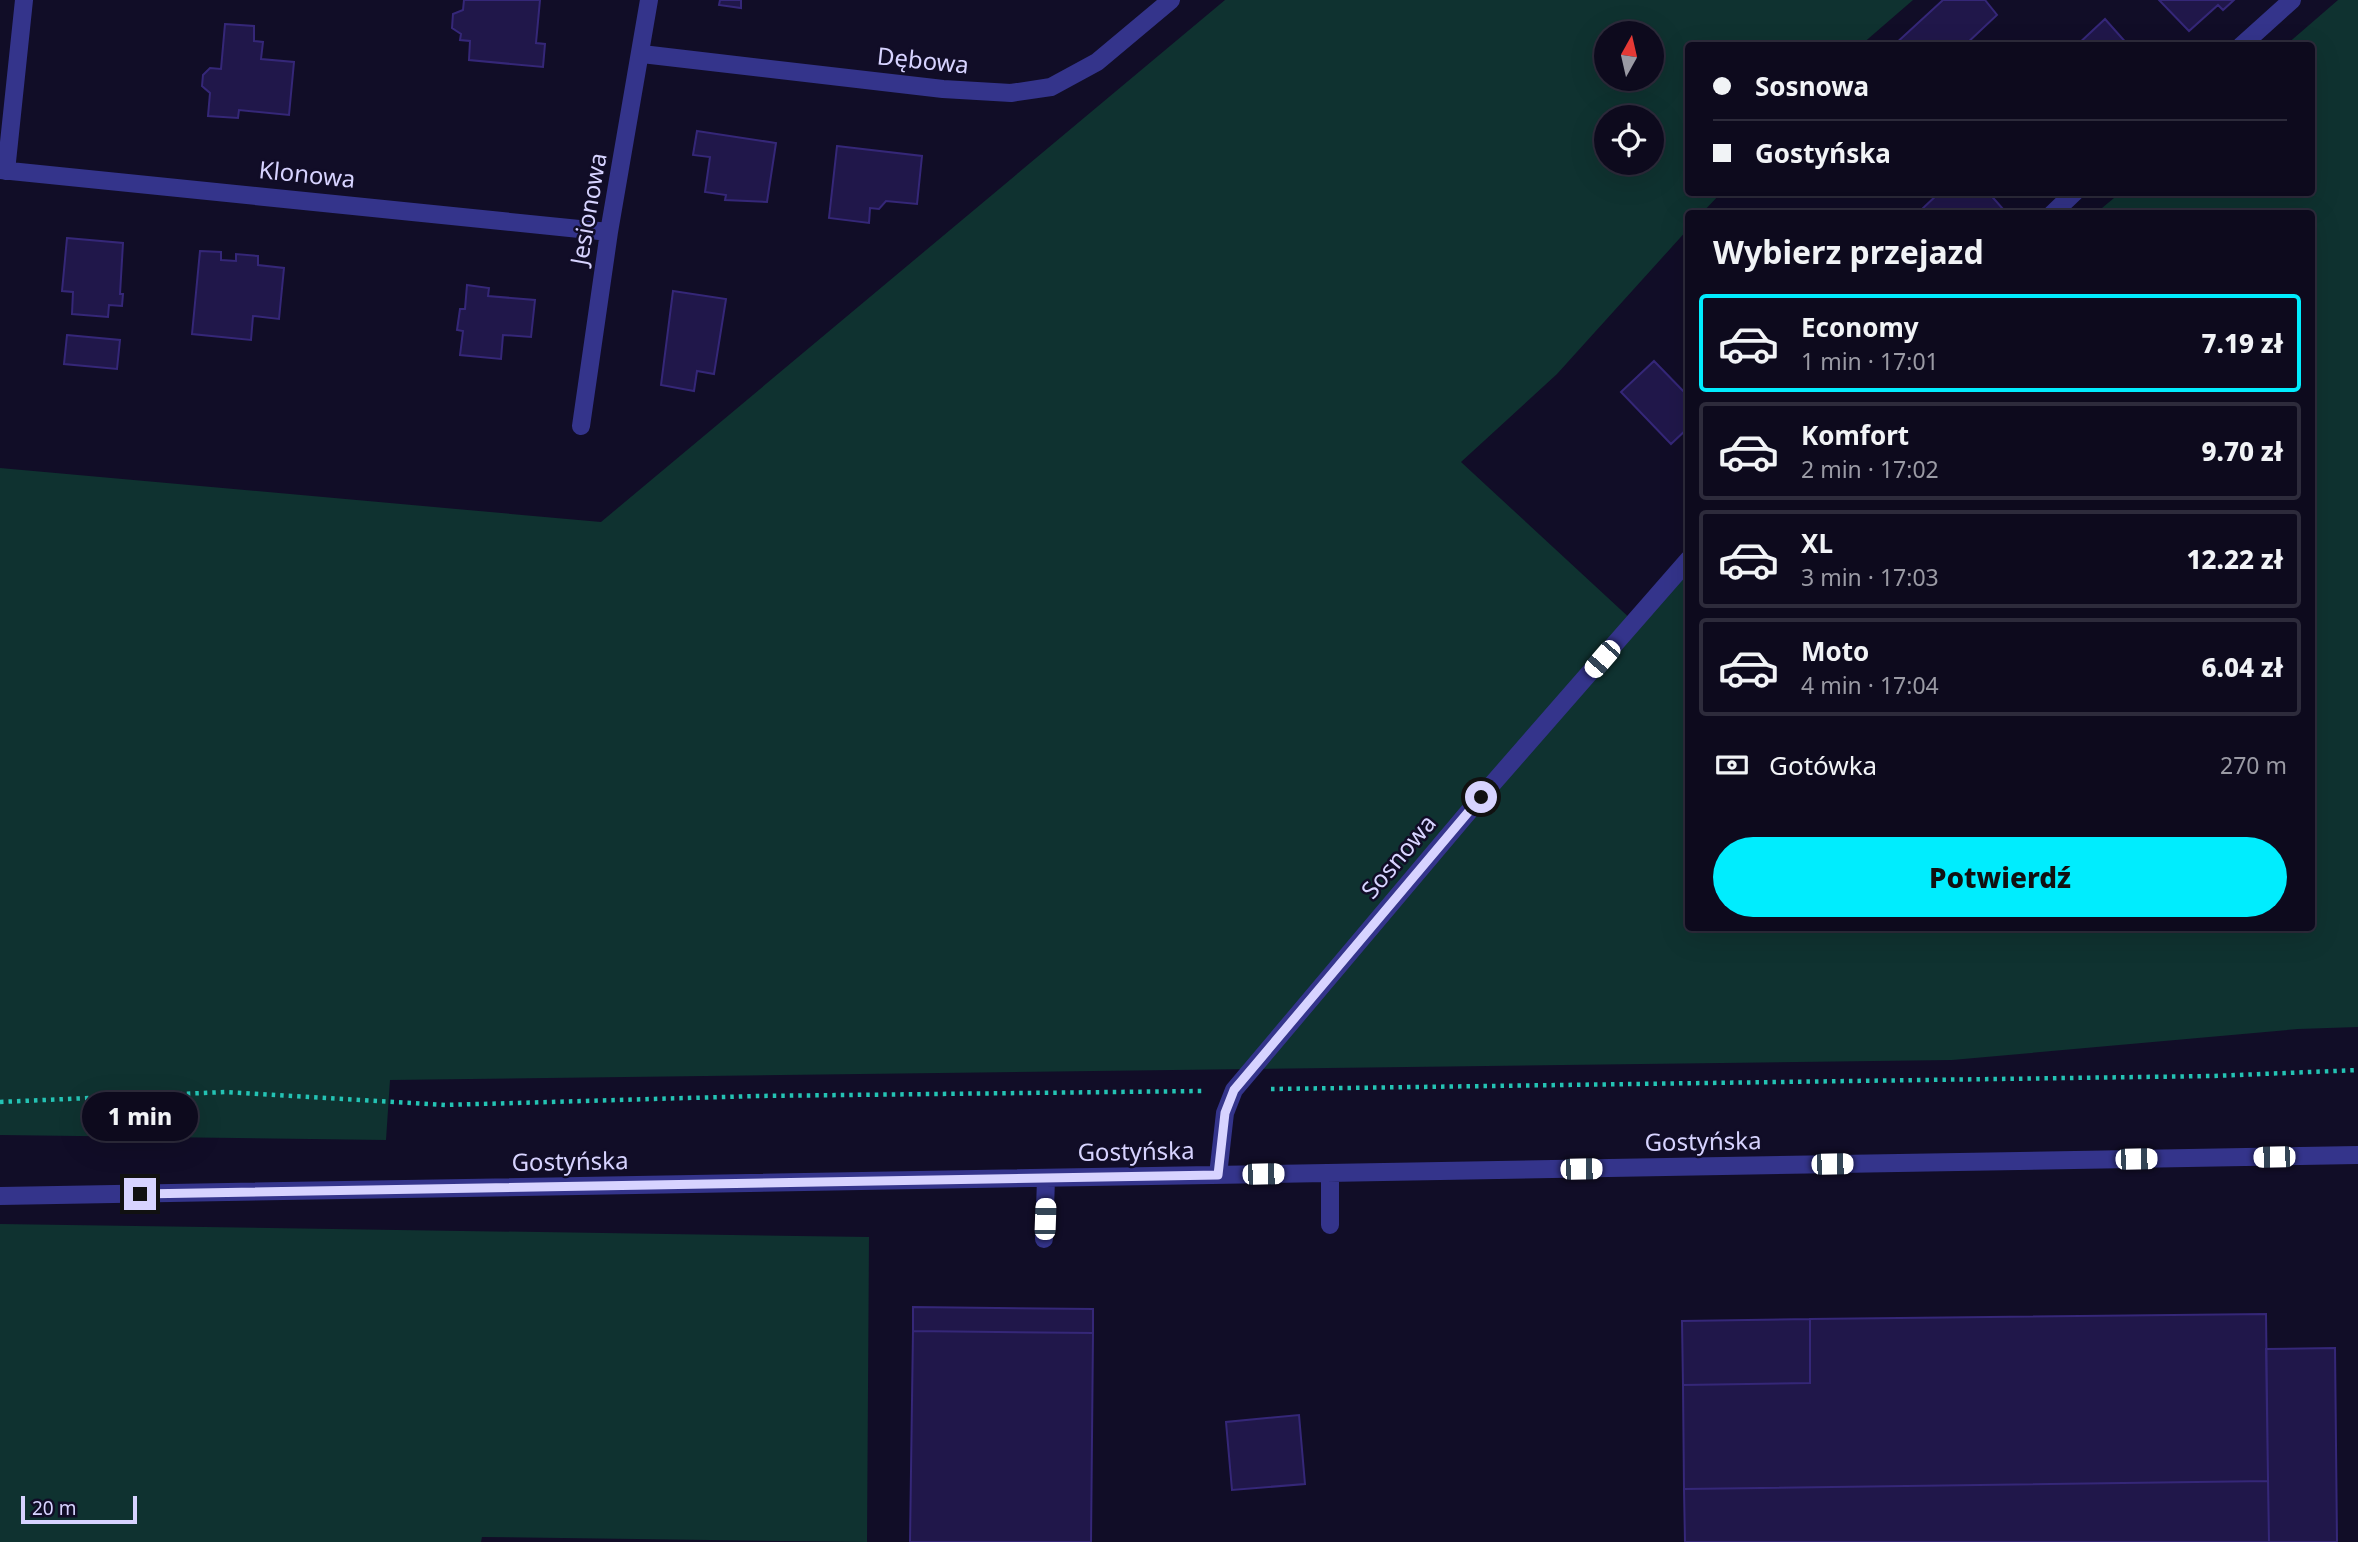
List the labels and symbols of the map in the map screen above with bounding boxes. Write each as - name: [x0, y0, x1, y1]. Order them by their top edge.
- north arrow: [1594, 21, 1664, 91]
- street label: Dębowa: [876, 38, 971, 81]
- street label: Jesionowa: [561, 150, 614, 269]
- street label: Klonowa: [257, 152, 357, 195]
- car: [1581, 636, 1624, 682]
- route start: [1465, 781, 1497, 813]
- street label: Sosnowa: [1353, 807, 1443, 905]
- callout: 1 min: [82, 1092, 198, 1142]
- street label: Gostyńska: [1644, 1123, 1762, 1158]
- street label: Gostyńska: [1077, 1133, 1195, 1168]
- street label: Gostyńska: [511, 1143, 629, 1178]
- car: [2253, 1146, 2296, 1168]
- car: [2115, 1148, 2158, 1170]
- car: [1811, 1153, 1854, 1175]
- car: [1560, 1158, 1603, 1180]
- car: [1242, 1163, 1285, 1185]
- route end: [124, 1178, 156, 1210]
- car: [1034, 1198, 1057, 1240]
- scale bar: [21, 1493, 136, 1525]

